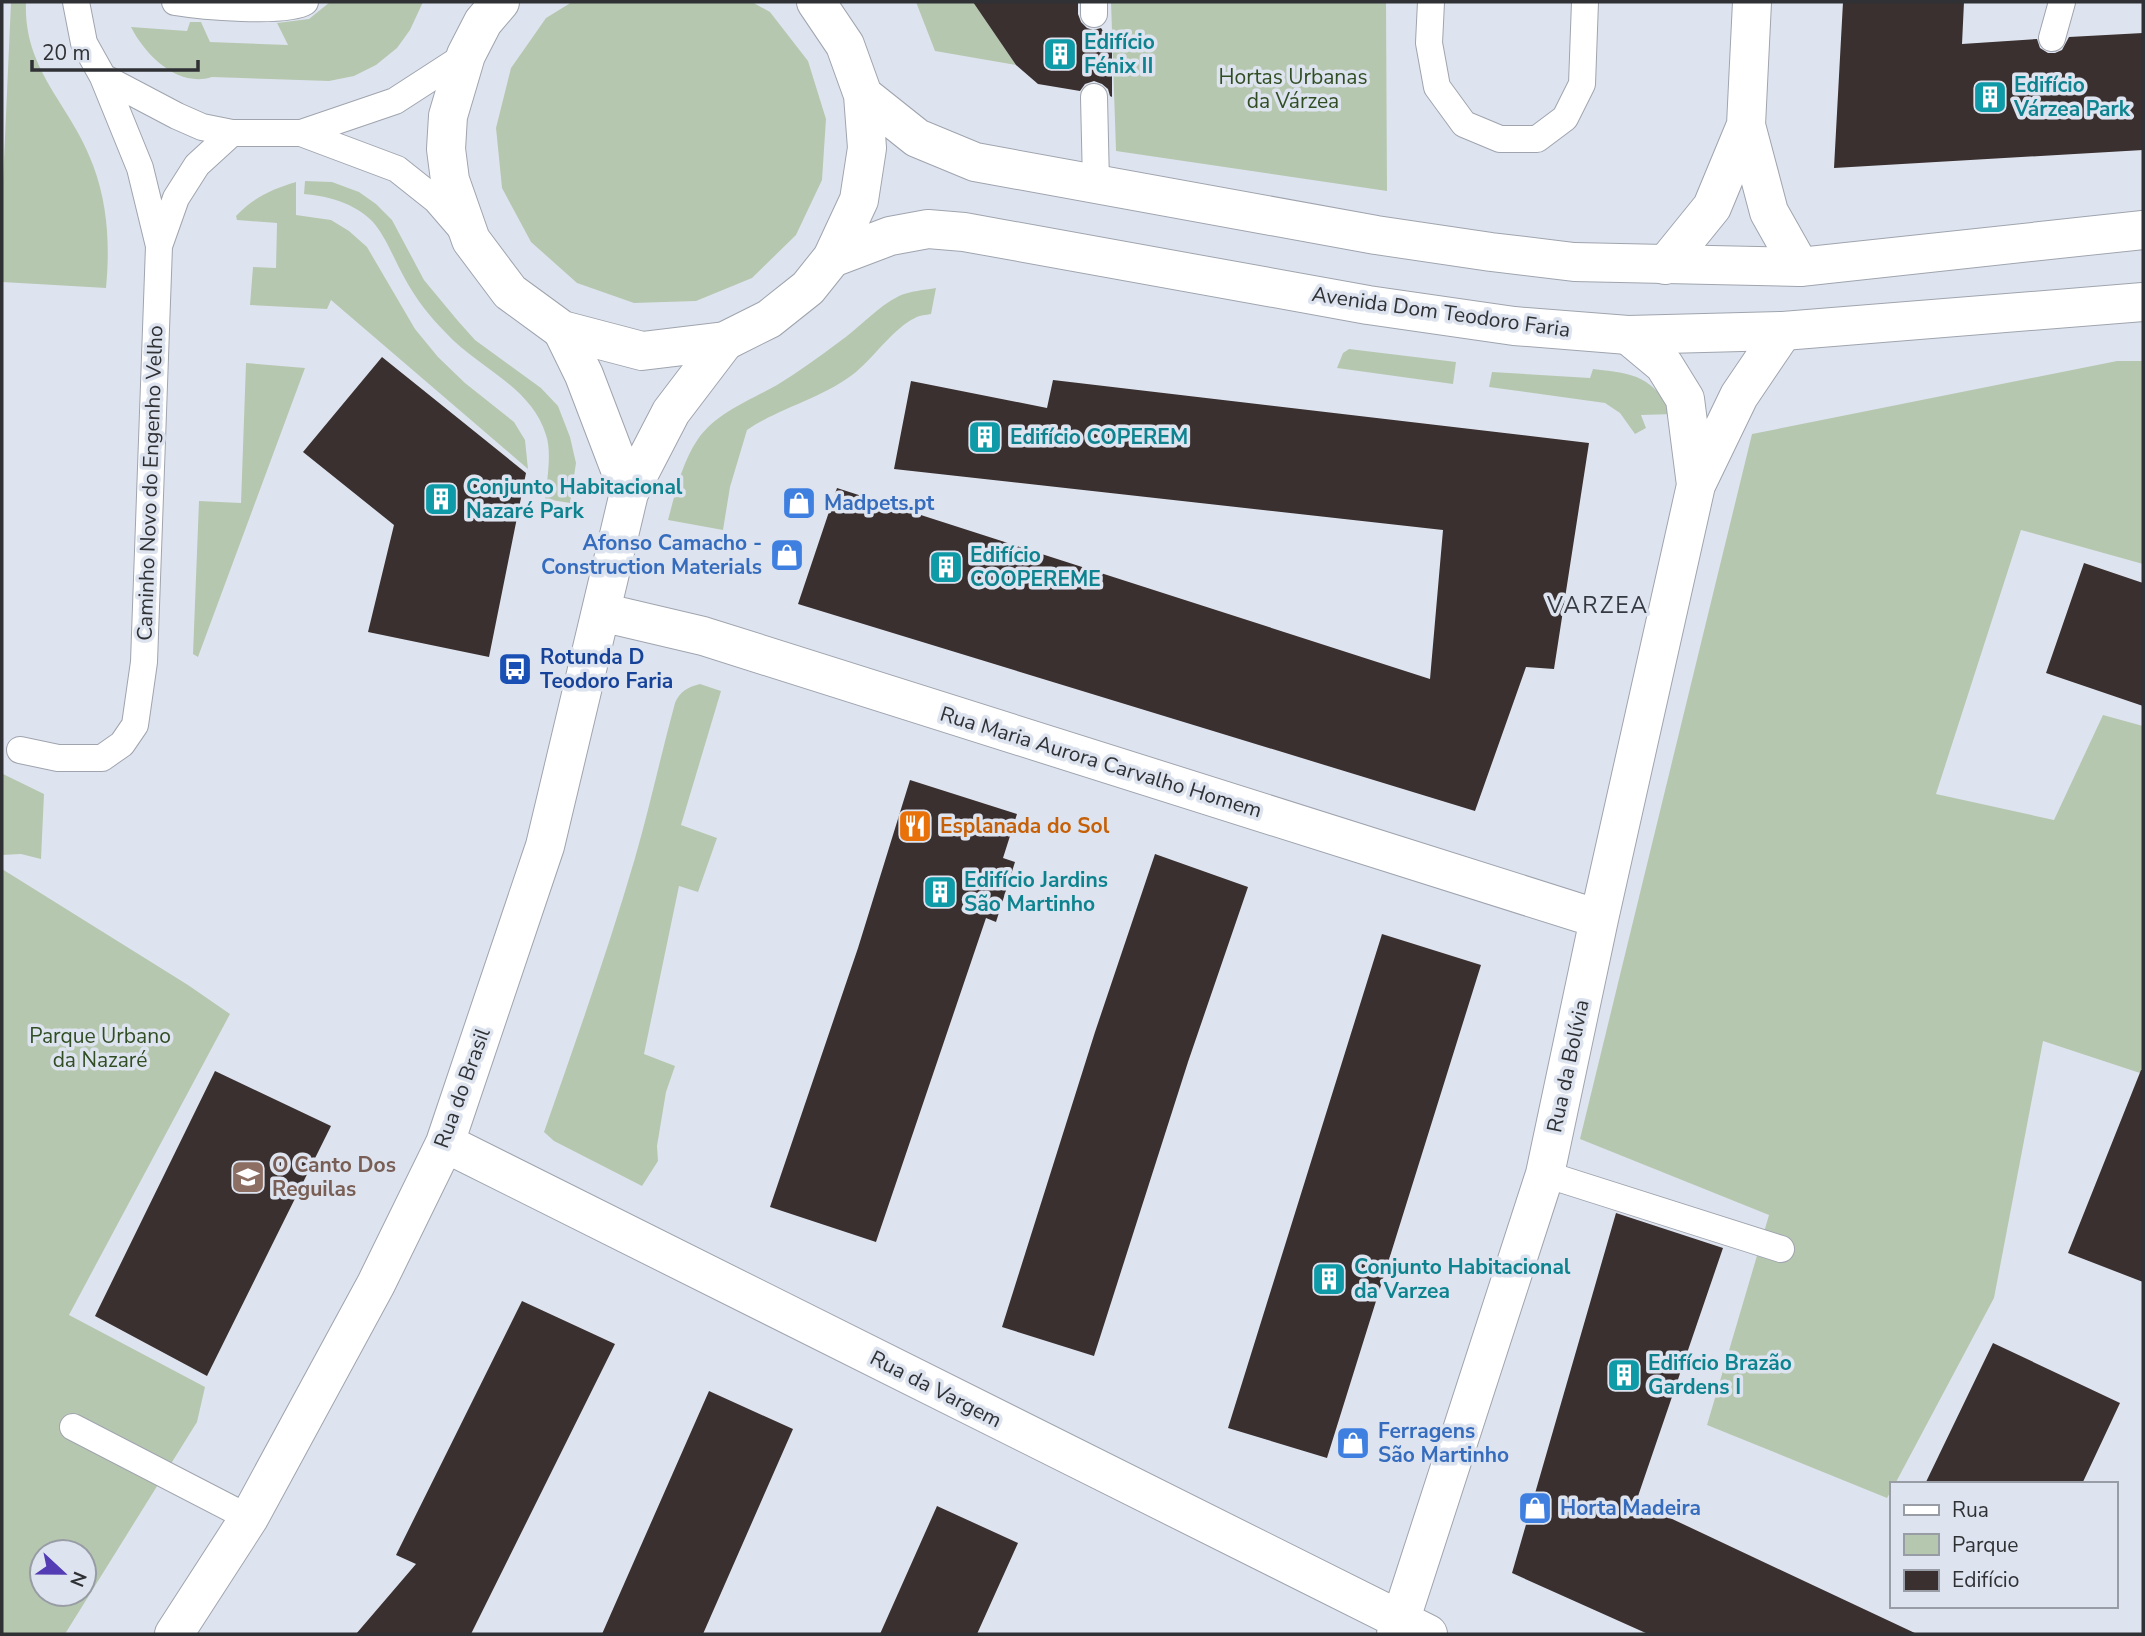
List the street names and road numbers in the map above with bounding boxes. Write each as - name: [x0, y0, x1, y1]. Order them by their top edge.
- street label: Avenida Dom Teodoro Faria: [1310, 280, 1572, 344]
- street label: Caminho Novo do Engenho Velho: [131, 325, 169, 641]
- street label: Rua Maria Aurora Carvalho Homem: [937, 700, 1265, 824]
- street label: Rua da Bolívia: [1540, 997, 1596, 1135]
- street label: Rua do Brasil: [427, 1023, 497, 1152]
- street label: Rua da Vargem: [865, 1344, 1007, 1434]

